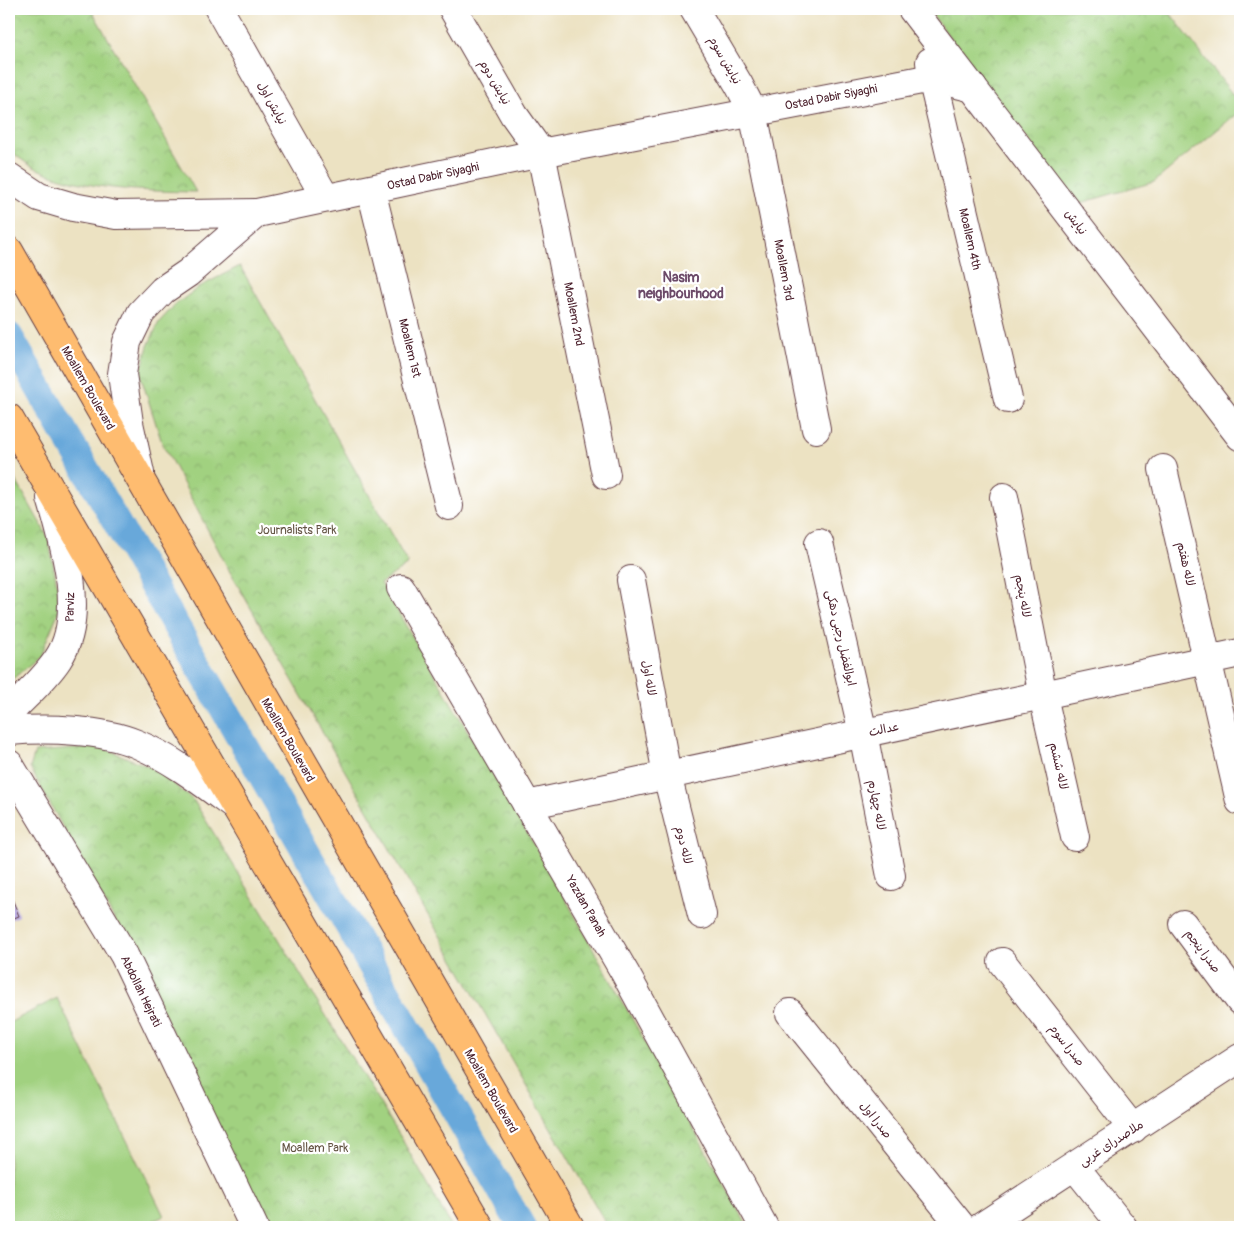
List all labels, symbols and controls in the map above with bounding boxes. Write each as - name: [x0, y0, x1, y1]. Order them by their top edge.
- street label: نیایش سوم: [704, 34, 744, 87]
- street label: نیایش دوم: [475, 57, 514, 108]
- street label: نیایش اول: [254, 79, 289, 127]
- street label: Ostad Dabir Siyaghi: [784, 81, 879, 114]
- street label: Ostad Dabir Siyaghi: [386, 159, 481, 194]
- street label: Moallem 4th: [955, 207, 984, 272]
- street label: نيايش: [1061, 207, 1090, 238]
- street label: Moallem 3rd: [770, 238, 797, 302]
- district label: Nasim neighbourhood: [638, 269, 724, 302]
- street label: Moallem 2nd: [560, 281, 587, 347]
- street label: Moallem 1st: [395, 317, 424, 379]
- street label: Moallem Boulevard: [57, 344, 118, 433]
- park label: Journalists Park: [257, 523, 337, 538]
- street label: لاله هفتم: [1172, 540, 1198, 588]
- street label: لاله پنجم: [1010, 573, 1034, 619]
- street label: ابوالفضل رجبی دهکی: [822, 589, 859, 688]
- street label: Parviz: [63, 592, 78, 622]
- street label: لاله اول: [638, 659, 659, 697]
- street label: Moallem Boulevard: [257, 696, 318, 785]
- street label: عدالت: [867, 719, 901, 740]
- street label: لاله ششم: [1045, 741, 1071, 791]
- street label: لاله چهارم: [863, 779, 889, 832]
- street label: لاله دوم: [671, 824, 696, 866]
- street label: Yazdan Panah: [562, 872, 609, 940]
- street label: صدرا پنجم: [1181, 927, 1224, 977]
- street label: Abdollah Hejrati: [117, 953, 164, 1029]
- street label: صدرا سوم: [1045, 1021, 1088, 1070]
- street label: Moallem Boulevard: [460, 1047, 521, 1136]
- street label: صدرا اول: [856, 1099, 895, 1142]
- street label: ملاصدرای غربی: [1076, 1117, 1146, 1170]
- park label: Moallem Park: [282, 1141, 348, 1156]

